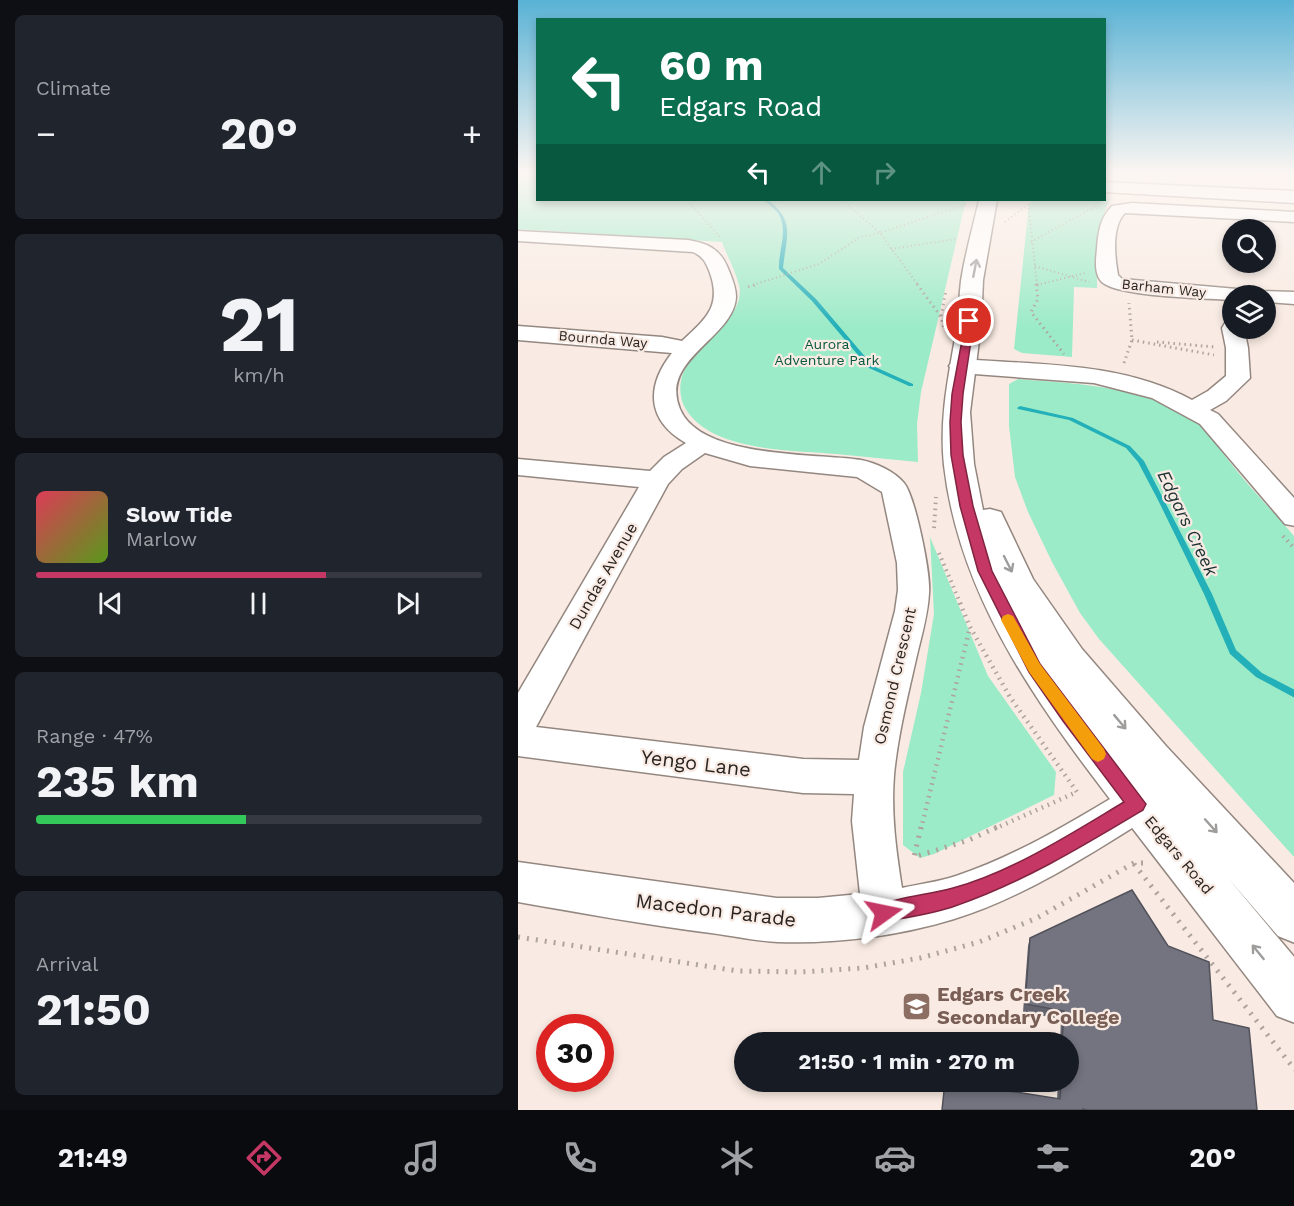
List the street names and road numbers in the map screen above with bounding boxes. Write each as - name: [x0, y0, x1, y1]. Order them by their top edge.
- street label: Barham Way: [1121, 276, 1208, 300]
- street label: Bournda Way: [558, 327, 649, 351]
- street label: Dundas Avenue: [565, 519, 641, 633]
- street label: Osmond Crescent: [870, 605, 920, 746]
- street label: Yengo Lane: [640, 744, 752, 782]
- street label: Edgars Road: [1141, 812, 1217, 898]
- street label: Macedon Parade: [634, 888, 798, 932]

